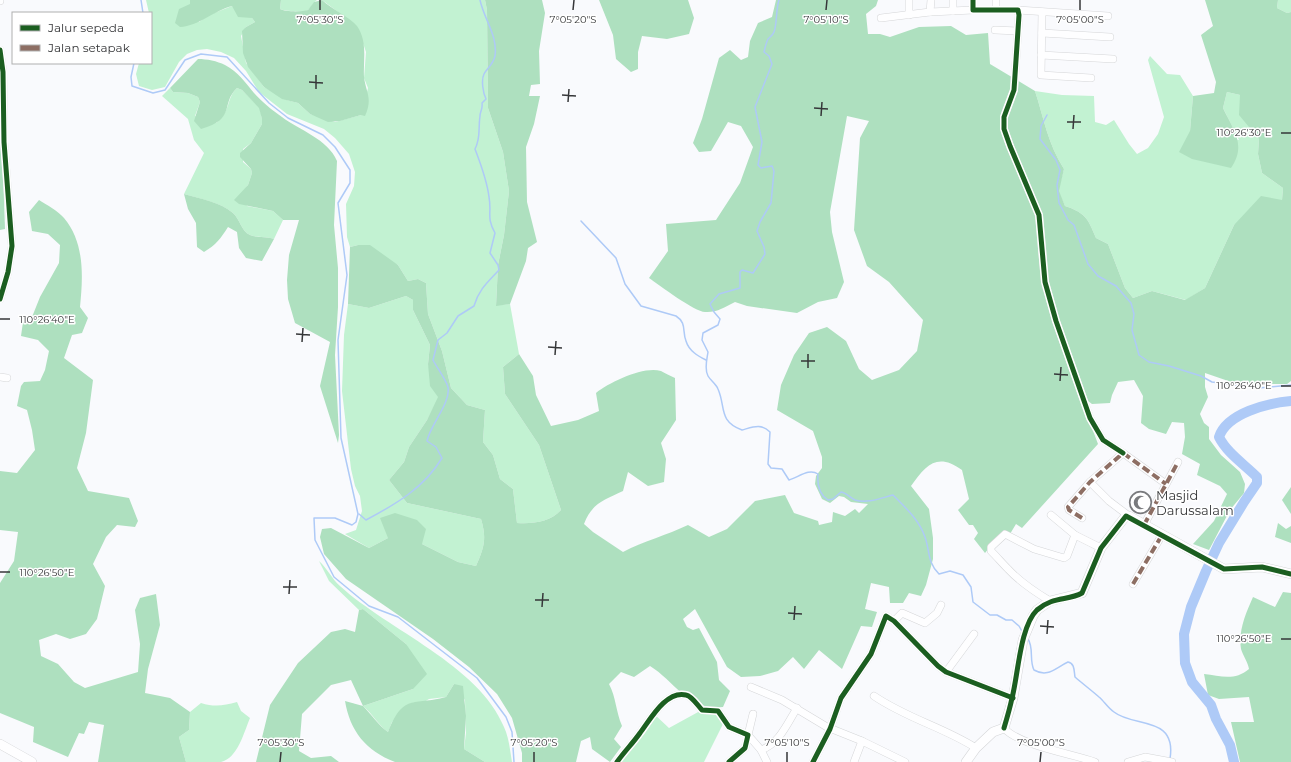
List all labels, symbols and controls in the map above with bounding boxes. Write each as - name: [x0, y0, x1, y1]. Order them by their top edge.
- legend: [12, 12, 152, 64]
- text: 7°05'30"S: [297, 13, 343, 26]
- text: 7°05'20"S: [550, 13, 596, 26]
- text: 7°05'10"S: [803, 13, 849, 26]
- text: 7°05'00"S: [1056, 13, 1104, 26]
- text: Jalur sepeda: [47, 20, 124, 35]
- text: Jalan setapak: [47, 40, 131, 55]
- text: 110°26'30"E: [1217, 126, 1272, 139]
- text: 110°26'40"E: [19, 313, 75, 326]
- text: 110°26'40"E: [1216, 379, 1272, 392]
- place label: Masjid Darussalam: [1156, 487, 1234, 518]
- mosque icon: Masjid Darussalam: [1127, 489, 1153, 515]
- text: 110°26'50"E: [20, 566, 75, 579]
- text: 110°26'50"E: [1217, 632, 1272, 645]
- text: 7°05'30"S: [258, 736, 304, 749]
- text: 7°05'20"S: [511, 736, 557, 749]
- text: 7°05'10"S: [764, 736, 810, 749]
- text: 7°05'00"S: [1017, 736, 1065, 749]

